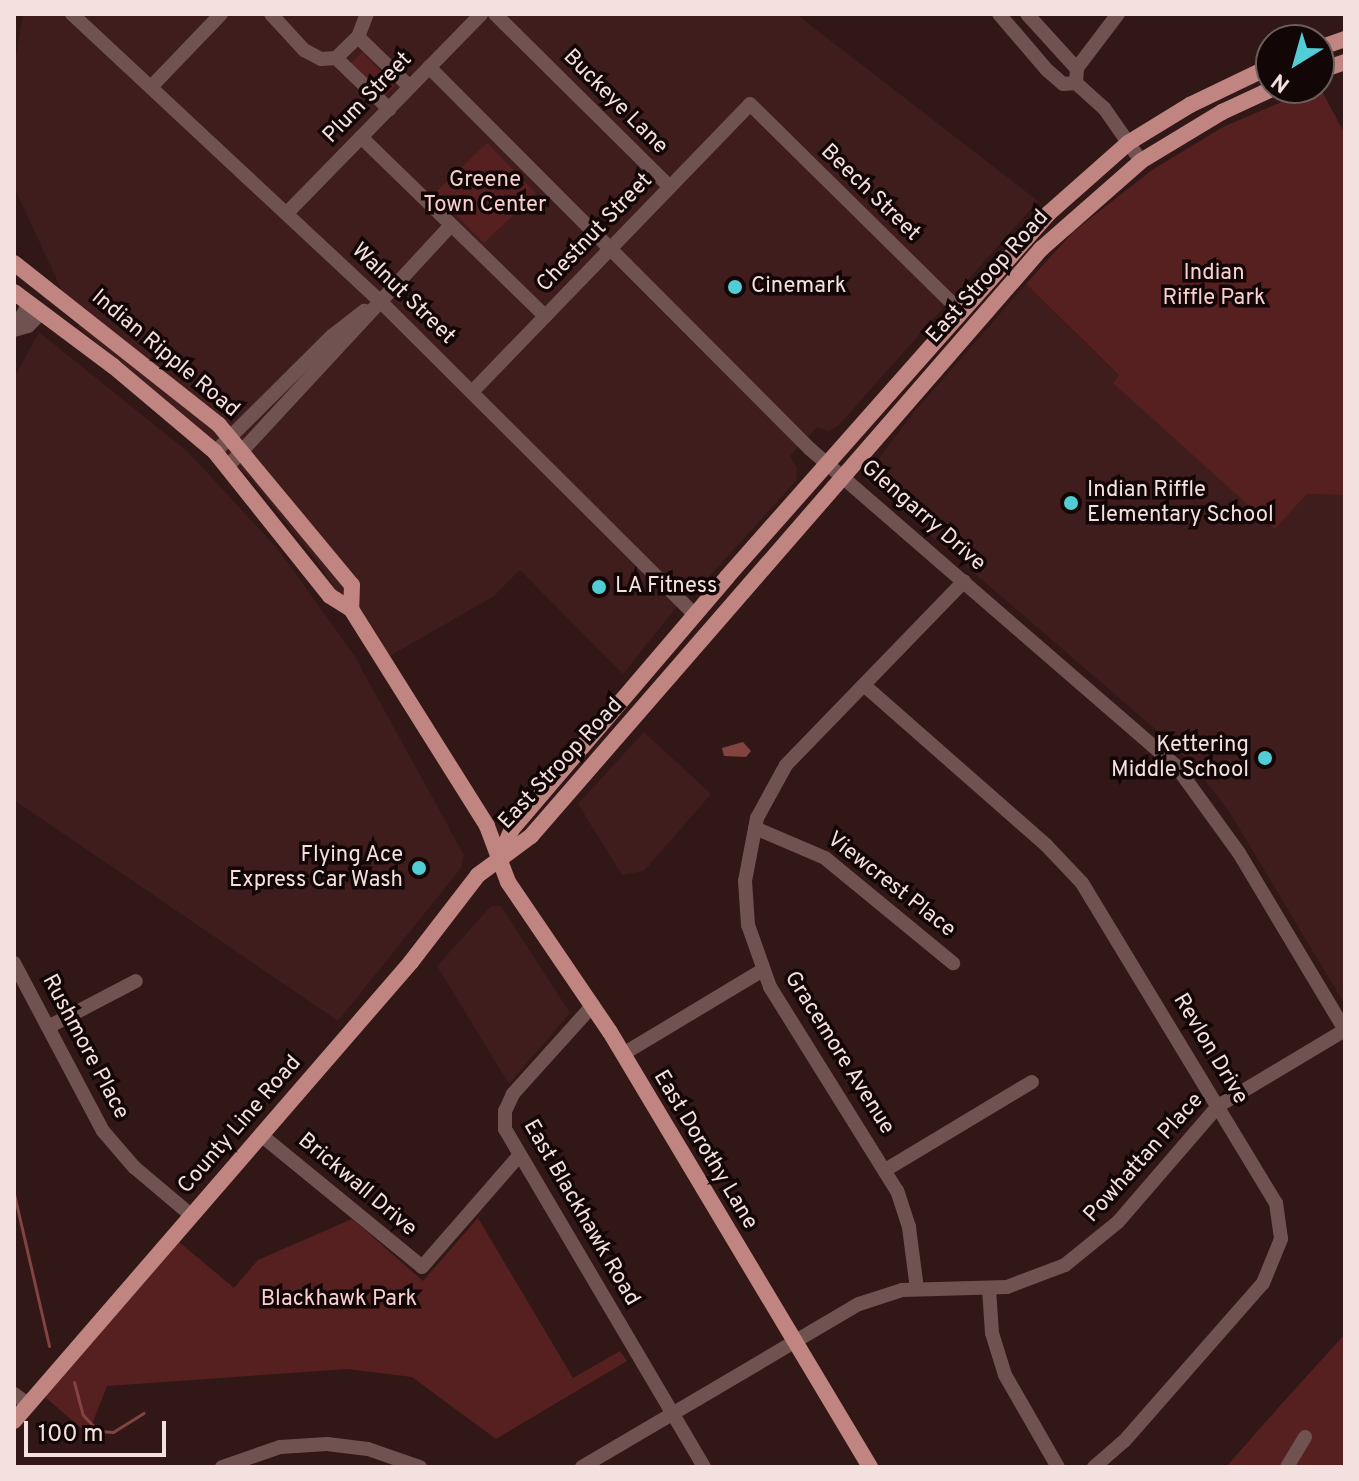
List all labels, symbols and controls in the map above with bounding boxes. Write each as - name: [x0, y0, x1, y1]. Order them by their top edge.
- north arrow: [1255, 24, 1335, 104]
- street label: Buckeye Lane: [557, 44, 673, 160]
- street label: Plum Street: [318, 47, 418, 149]
- text: N: [1267, 66, 1296, 98]
- street label: Beech Street: [815, 139, 925, 247]
- park label: Greene Town Center: [423, 167, 547, 218]
- street label: Chestnut Street: [532, 168, 658, 298]
- street label: East Stroop Road: [921, 205, 1055, 349]
- street label: Walnut Street: [346, 238, 460, 350]
- park label: Indian Riffle Park: [1162, 260, 1266, 312]
- place label: Cinemark: [751, 274, 846, 300]
- marker: Cinemark: [726, 278, 744, 296]
- street label: Indian Ripple Road: [86, 284, 244, 424]
- street label: Glengarry Drive: [855, 455, 991, 577]
- place label: Indian Riffle Elementary School: [1087, 477, 1274, 528]
- marker: Indian Riffle Elementary School: [1062, 494, 1080, 512]
- place label: LA Fitness: [615, 574, 718, 600]
- marker: LA Fitness: [590, 578, 608, 596]
- street label: East Stroop Road: [493, 693, 629, 835]
- place label: Kettering Middle School: [1111, 732, 1249, 784]
- marker: Kettering Middle School: [1256, 749, 1274, 767]
- street label: Viewcrest Place: [821, 827, 961, 943]
- place label: Flying Ace Express Car Wash: [229, 842, 403, 894]
- marker: Flying Ace Express Car Wash: [410, 859, 428, 877]
- street label: Gracemore Avenue: [778, 966, 900, 1140]
- street label: Rushmore Place: [36, 970, 134, 1124]
- street label: Revlon Drive: [1167, 989, 1253, 1109]
- street label: County Line Road: [173, 1050, 307, 1200]
- street label: East Dorothy Lane: [647, 1066, 763, 1234]
- street label: Powhattan Place: [1079, 1088, 1209, 1228]
- street label: East Blackhawk Road: [517, 1115, 645, 1311]
- street label: Brickwall Drive: [292, 1128, 422, 1242]
- park label: Blackhawk Park: [261, 1287, 417, 1313]
- scale bar: [28, 1405, 170, 1455]
- text: 100 m: [38, 1420, 104, 1450]

